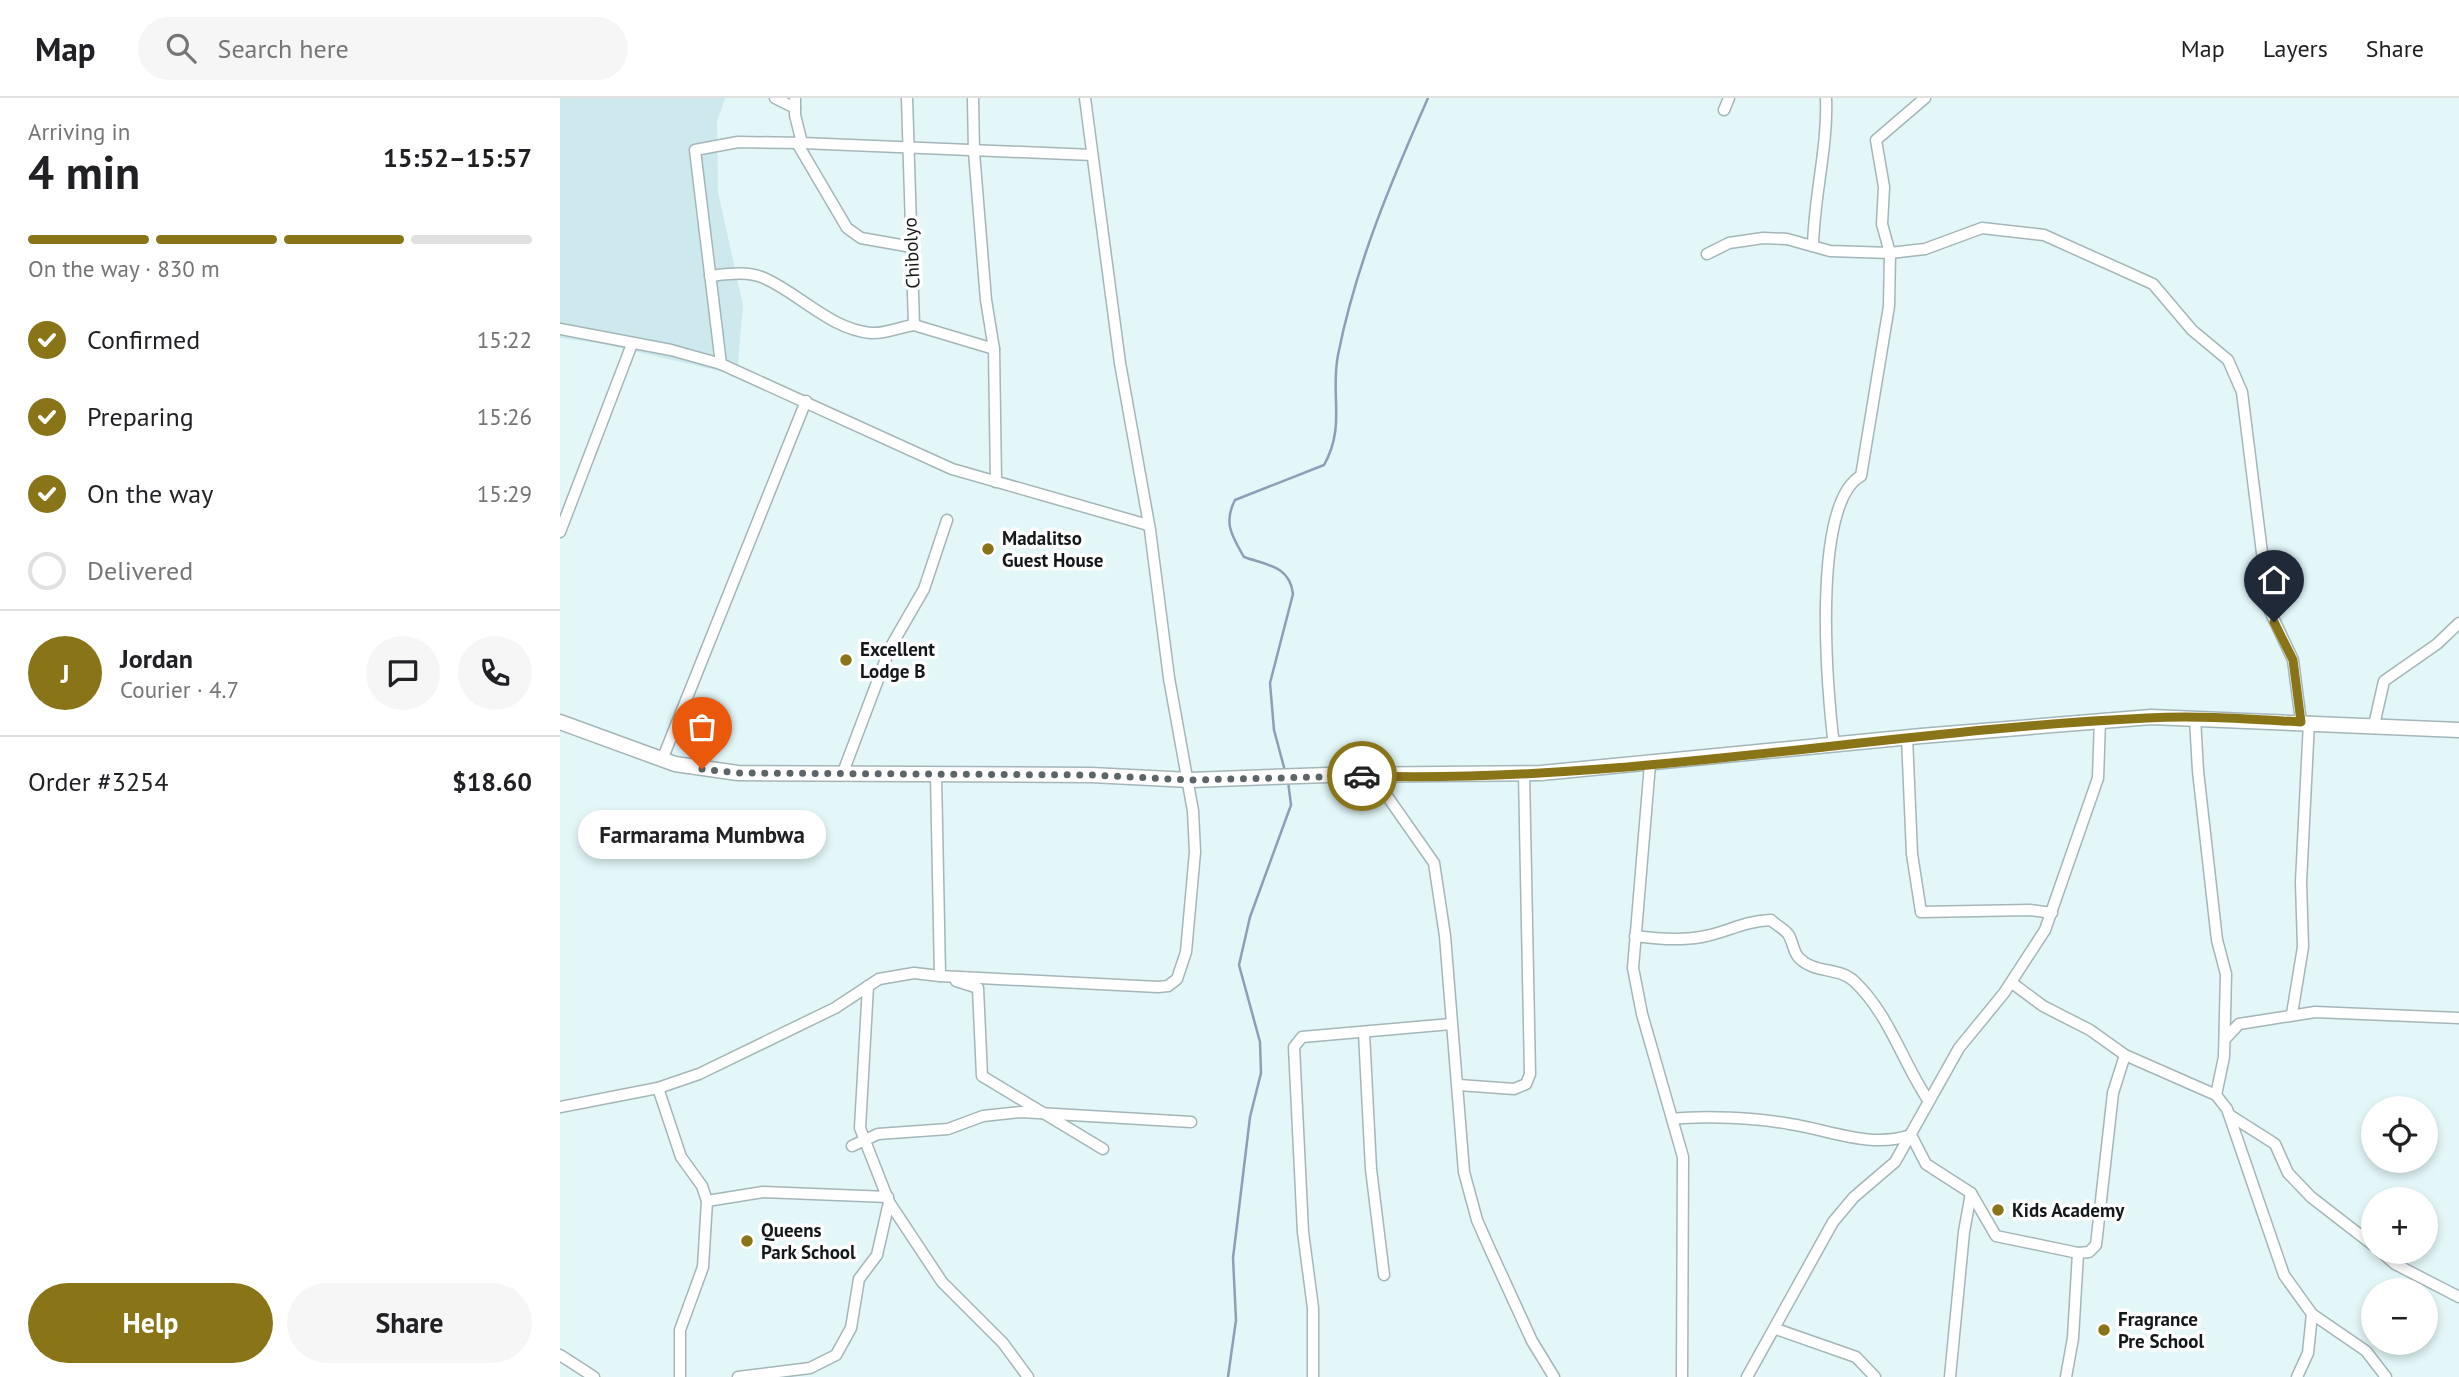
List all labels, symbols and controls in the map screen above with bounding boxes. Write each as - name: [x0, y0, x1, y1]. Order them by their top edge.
- search box: [138, 17, 628, 80]
- text: Map: [35, 27, 96, 70]
- icon: search: [162, 29, 200, 67]
- text: Search here: [218, 32, 349, 65]
- text: Map: [2181, 33, 2225, 64]
- text: Layers: [2263, 33, 2328, 64]
- text: Share: [2366, 33, 2424, 64]
- text: Arriving in: [28, 117, 130, 146]
- text: 15:52–15:57: [383, 141, 532, 174]
- text: 4 min: [28, 142, 140, 202]
- street label: Chibolyo: [897, 217, 925, 289]
- text: On the way · 830 m: [28, 254, 220, 283]
- icon: check: [28, 321, 66, 359]
- text: Confirmed: [87, 323, 200, 356]
- text: 15:22: [477, 325, 532, 354]
- icon: check: [28, 398, 66, 436]
- text: Preparing: [87, 400, 194, 433]
- text: 15:26: [477, 402, 532, 431]
- icon: check: [28, 475, 66, 513]
- text: On the way: [87, 477, 213, 510]
- text: 15:29: [477, 479, 532, 508]
- place label: Madalitso Guest House: [1002, 526, 1103, 572]
- marker: Madalitso Guest House: [980, 541, 996, 557]
- pin: [2244, 550, 2304, 622]
- text: Delivered: [87, 554, 193, 587]
- icon: home: [2255, 561, 2293, 599]
- button: chat: [366, 636, 440, 710]
- button: phone: [458, 636, 532, 710]
- place label: Excellent Lodge B: [860, 637, 935, 683]
- text: Jordan: [120, 642, 193, 675]
- marker: Excellent Lodge B: [838, 652, 854, 668]
- text: J: [61, 657, 69, 690]
- text: Courier · 4.7: [120, 675, 239, 704]
- pin: [672, 697, 732, 769]
- icon: bag: [683, 708, 721, 746]
- courier: [1327, 741, 1397, 811]
- icon: car: [1343, 757, 1381, 795]
- text: Order #3254: [28, 765, 168, 798]
- text: $18.60: [452, 765, 532, 798]
- callout: Farmarama Mumbwa: [578, 811, 826, 860]
- text: Farmarama Mumbwa: [599, 820, 805, 849]
- map controls: [2361, 1096, 2438, 1355]
- button: locate: [2361, 1096, 2438, 1173]
- button: +: [2361, 1187, 2438, 1264]
- place label: Kids Academy: [2012, 1198, 2125, 1222]
- marker: Kids Academy: [1990, 1202, 2006, 1218]
- place label: Queens Park School: [761, 1218, 856, 1264]
- marker: Queens Park School: [739, 1233, 755, 1249]
- button: −: [2361, 1278, 2438, 1355]
- button: Help: [28, 1283, 273, 1363]
- button: Share: [287, 1283, 532, 1363]
- place label: Fragrance Pre School: [2118, 1307, 2205, 1353]
- marker: Fragrance Pre School: [2096, 1322, 2112, 1338]

